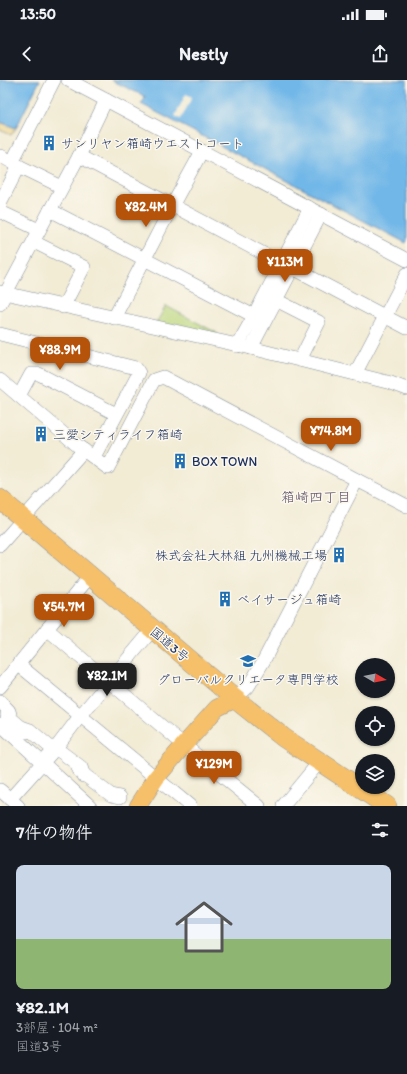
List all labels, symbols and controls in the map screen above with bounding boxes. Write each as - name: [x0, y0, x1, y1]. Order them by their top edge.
- text: 13:50: [20, 5, 56, 23]
- icon: back: [16, 43, 38, 65]
- text: Nestly: [179, 43, 228, 65]
- icon: share: [369, 43, 391, 65]
- building icon: サンリヤン箱崎ウエストコート: [40, 134, 58, 152]
- place label: サンリヤン箱崎ウエストコート: [61, 136, 244, 151]
- pin: ¥82.4M: [113, 194, 179, 228]
- text: ¥82.4M: [125, 199, 167, 214]
- pin: ¥113M: [257, 249, 313, 283]
- text: ¥113M: [267, 254, 303, 269]
- pin: ¥88.9M: [27, 337, 93, 371]
- text: ¥88.9M: [39, 342, 81, 357]
- pin: ¥74.8M: [298, 418, 364, 452]
- text: ¥74.8M: [310, 423, 352, 438]
- building icon: 三愛シティライフ箱崎: [32, 425, 50, 443]
- place label: 三愛シティライフ箱崎: [53, 427, 182, 442]
- building icon: BOX TOWN: [171, 452, 189, 470]
- place label: BOX TOWN: [192, 454, 257, 469]
- district label: 箱崎四丁目: [281, 489, 351, 506]
- building icon: 株式会社大林組 九州機械工場: [330, 546, 348, 564]
- place label: 株式会社大林組 九州機械工場: [155, 548, 327, 563]
- building icon: ベイサージュ箱崎: [216, 590, 234, 608]
- place label: ベイサージュ箱崎: [237, 592, 341, 607]
- pin: ¥54.7M: [31, 594, 97, 628]
- text: ¥54.7M: [43, 599, 85, 614]
- street label: 国道3号: [147, 624, 192, 665]
- school or university icon: グローバルクリエータ専門学校: [239, 652, 257, 670]
- north arrow: [355, 658, 395, 698]
- map controls: [355, 658, 395, 794]
- pin: ¥82.1M: [74, 663, 140, 697]
- text: ¥82.1M: [87, 668, 127, 683]
- place label: グローバルクリエータ専門学校: [157, 672, 339, 687]
- button: locate: [355, 706, 395, 746]
- pin: ¥129M: [186, 751, 242, 785]
- button: layers: [355, 754, 395, 794]
- text: ¥129M: [195, 756, 233, 771]
- icon: filters: [369, 819, 391, 841]
- text: 7件の物件: [16, 822, 92, 842]
- icon: home: [168, 891, 240, 963]
- text: ¥82.1M: [16, 997, 69, 1017]
- text: 3部屋 · 104 m²: [16, 1020, 98, 1035]
- text: 国道3号: [16, 1039, 62, 1054]

